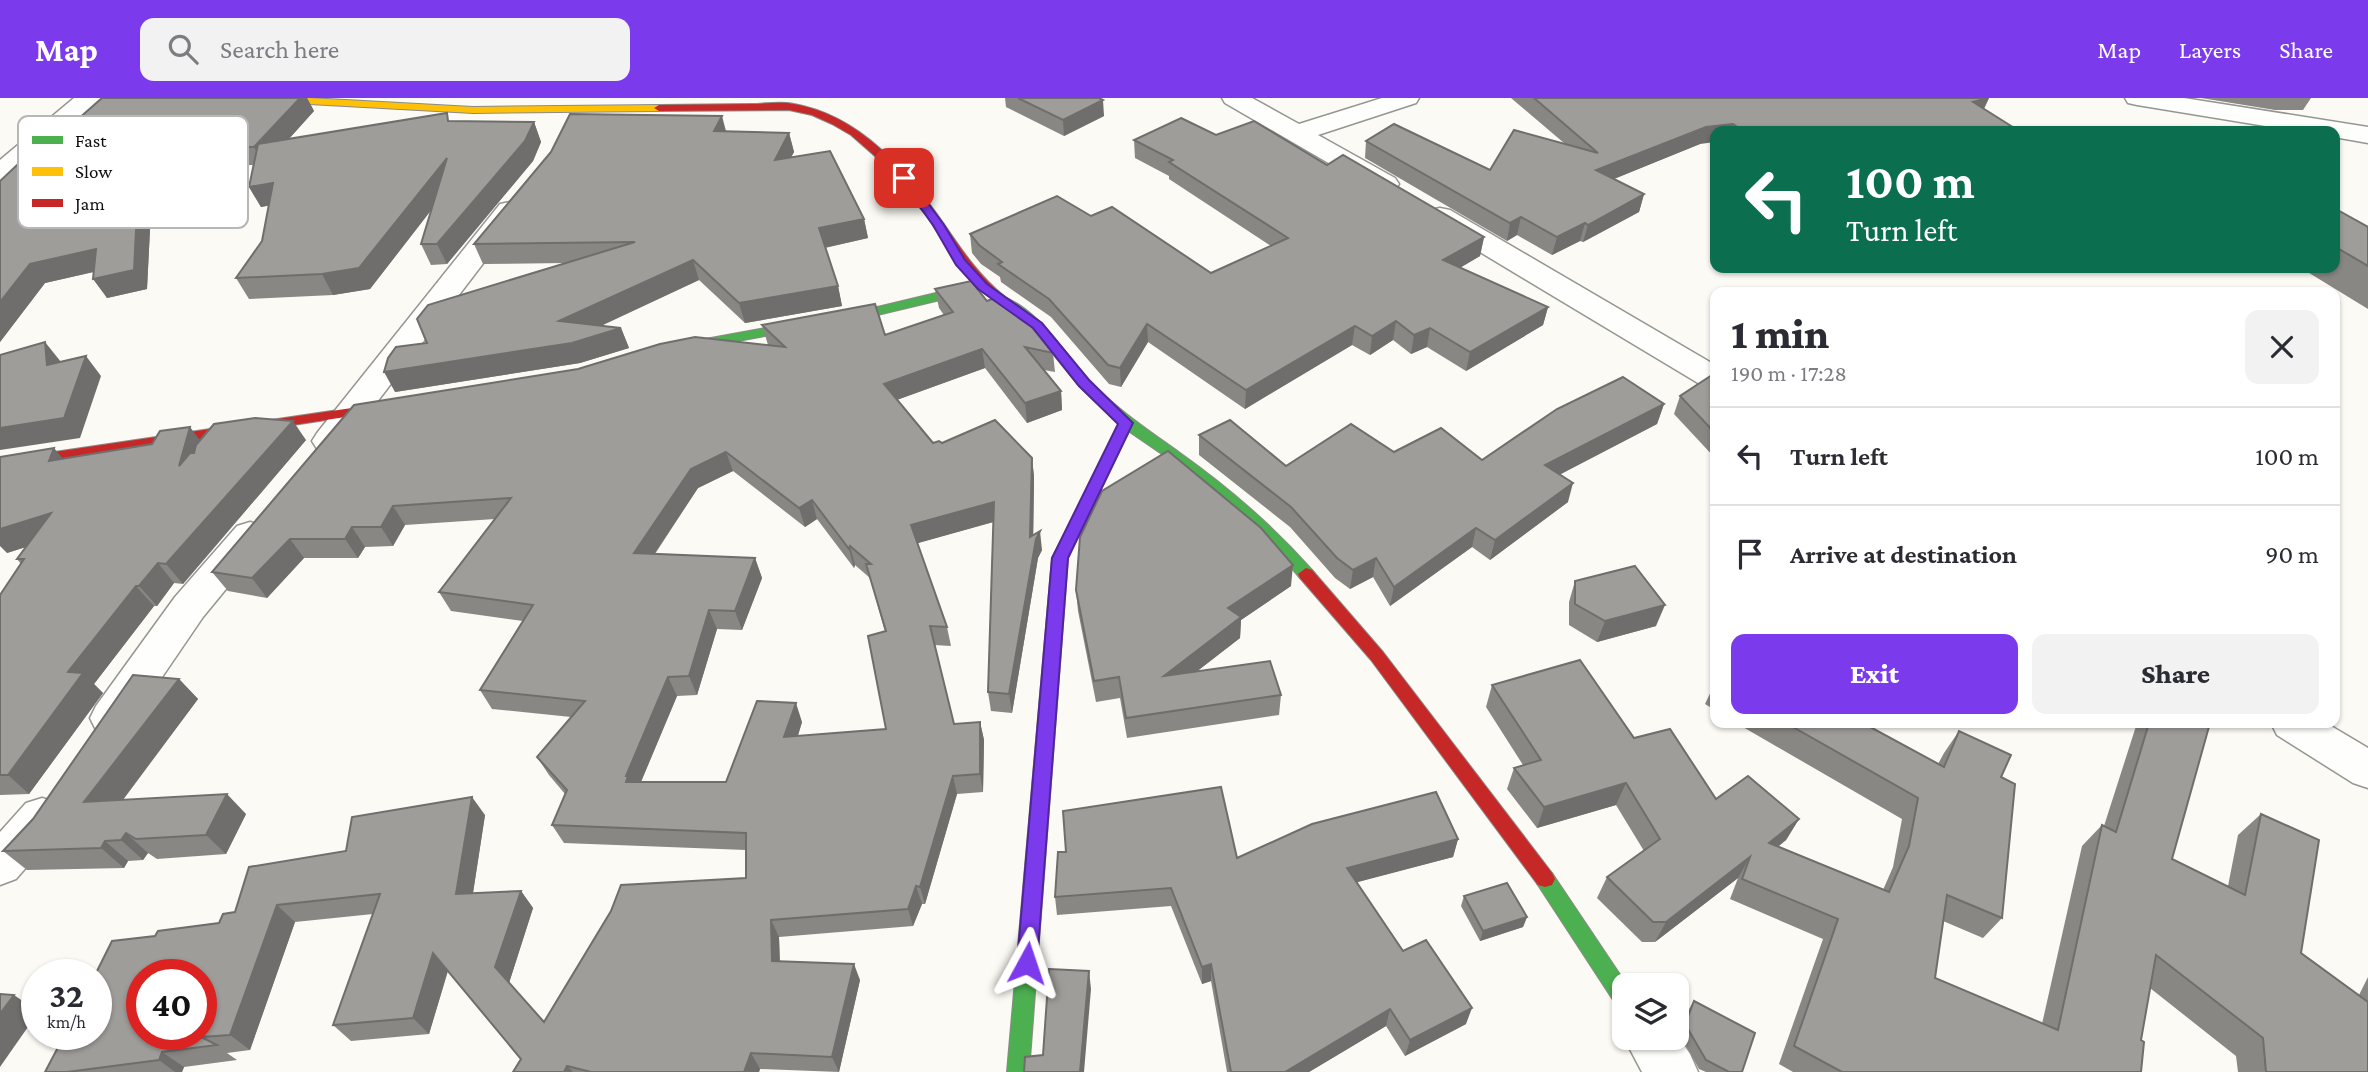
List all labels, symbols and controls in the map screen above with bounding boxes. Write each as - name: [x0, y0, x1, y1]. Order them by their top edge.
- search box: [140, 18, 630, 81]
- icon: search: [164, 30, 202, 68]
- text: Map: [35, 31, 98, 68]
- text: Search here: [220, 35, 339, 64]
- text: Map: [2097, 36, 2141, 63]
- text: Layers: [2179, 36, 2241, 63]
- text: Share: [2279, 36, 2333, 63]
- legend: [18, 116, 248, 228]
- text: Fast: [75, 130, 107, 151]
- pin: [874, 148, 934, 208]
- icon: left: [1731, 154, 1822, 245]
- text: 100 m: [1846, 154, 1975, 209]
- icon: arrive: [885, 159, 923, 197]
- text: Slow: [75, 161, 112, 182]
- text: Jam: [73, 193, 105, 214]
- text: Turn left: [1846, 212, 1957, 248]
- text: 1 min: [1731, 310, 1829, 357]
- button: close: [2245, 310, 2319, 384]
- text: 190 m · 17:28: [1731, 360, 1847, 386]
- icon: left: [1731, 437, 1769, 475]
- text: Turn left: [1790, 442, 1888, 471]
- text: 100 m: [2255, 442, 2319, 471]
- icon: arrive: [1731, 535, 1769, 573]
- text: Arrive at destination: [1790, 540, 2017, 569]
- text: 90 m: [2265, 540, 2319, 569]
- button: Exit: [1731, 634, 2018, 714]
- button: Share: [2032, 634, 2319, 714]
- position arrow: [990, 926, 1064, 1000]
- speed limit sign: 40: [126, 959, 217, 1050]
- map controls: [1612, 973, 1689, 1050]
- button: layers: [1612, 973, 1689, 1050]
- text: 32: [49, 976, 84, 1015]
- text: km/h: [47, 1012, 86, 1032]

